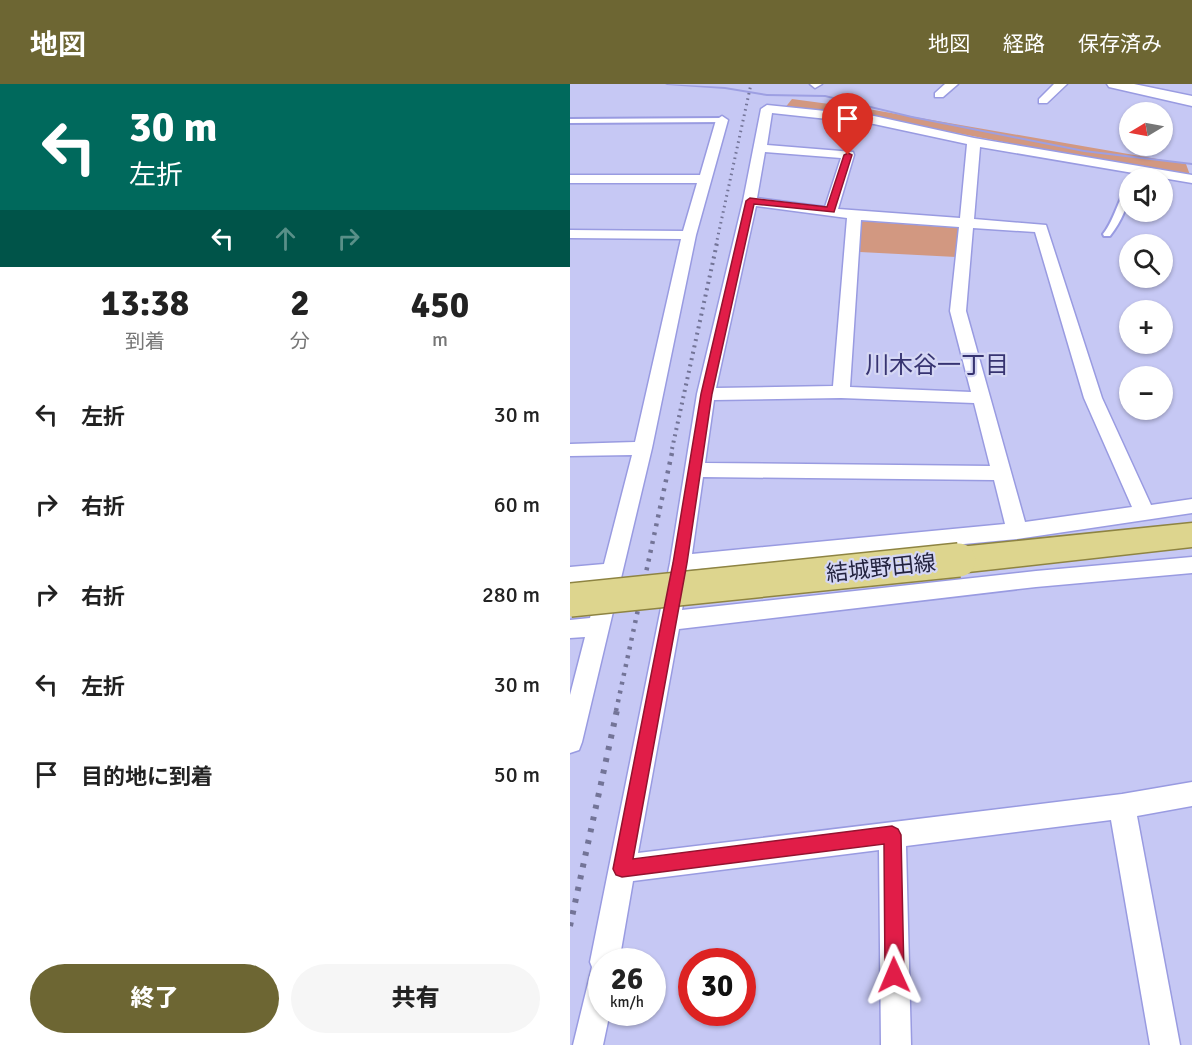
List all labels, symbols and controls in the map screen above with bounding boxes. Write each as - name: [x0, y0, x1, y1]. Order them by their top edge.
- text: 地図: [30, 28, 86, 62]
- text: 地図: [928, 31, 970, 57]
- text: 経路: [1003, 31, 1045, 57]
- text: 保存済み: [1078, 31, 1162, 57]
- pin: [822, 93, 873, 155]
- text: 30 m: [129, 102, 218, 153]
- icon: arrive: [831, 102, 864, 135]
- north arrow: [1119, 102, 1173, 156]
- map controls: [1119, 102, 1173, 420]
- icon: left: [30, 108, 108, 186]
- text: 左折: [129, 159, 183, 192]
- button: sound: [1119, 168, 1173, 222]
- icon: left: [206, 222, 239, 255]
- icon: ahead: [269, 222, 302, 255]
- icon: right: [332, 222, 365, 255]
- button: search: [1119, 234, 1173, 288]
- text: 13:38: [101, 281, 189, 326]
- text: 2: [290, 281, 310, 326]
- text: 450: [411, 283, 469, 328]
- button: +: [1119, 300, 1173, 354]
- text: m: [432, 327, 448, 352]
- text: 到着: [125, 329, 165, 354]
- text: 分: [290, 329, 310, 354]
- district label: 川木谷一丁目: [865, 350, 1009, 380]
- button: −: [1119, 366, 1173, 420]
- icon: left: [30, 398, 63, 431]
- text: 30 m: [494, 401, 540, 428]
- text: 左折: [81, 403, 125, 430]
- icon: right: [30, 488, 63, 521]
- text: 60 m: [494, 491, 540, 518]
- text: 右折: [81, 493, 125, 520]
- street label: 結城野田線: [825, 549, 937, 587]
- icon: right: [30, 578, 63, 611]
- text: 280 m: [482, 581, 540, 608]
- text: 右折: [81, 583, 125, 610]
- icon: left: [30, 668, 63, 701]
- text: 30 m: [494, 671, 540, 698]
- text: 左折: [81, 673, 125, 700]
- icon: arrive: [30, 758, 63, 791]
- text: 50 m: [494, 761, 540, 788]
- text: 目的地に到着: [81, 763, 213, 790]
- position arrow: [862, 943, 926, 1007]
- speed limit sign: 30: [678, 948, 756, 1026]
- text: 26: [611, 961, 643, 998]
- button: 終了: [30, 964, 279, 1033]
- button: 共有: [291, 964, 540, 1033]
- text: km/h: [610, 993, 644, 1011]

